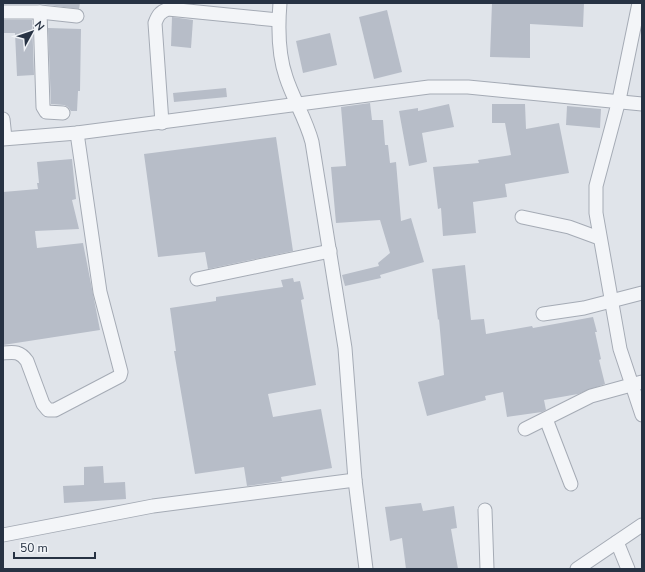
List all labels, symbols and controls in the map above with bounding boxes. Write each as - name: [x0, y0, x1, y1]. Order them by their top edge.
- north arrow: [12, 12, 52, 52]
- text: N: [31, 18, 48, 34]
- scale bar: [14, 534, 95, 560]
- text: 50 m: [20, 540, 48, 556]

